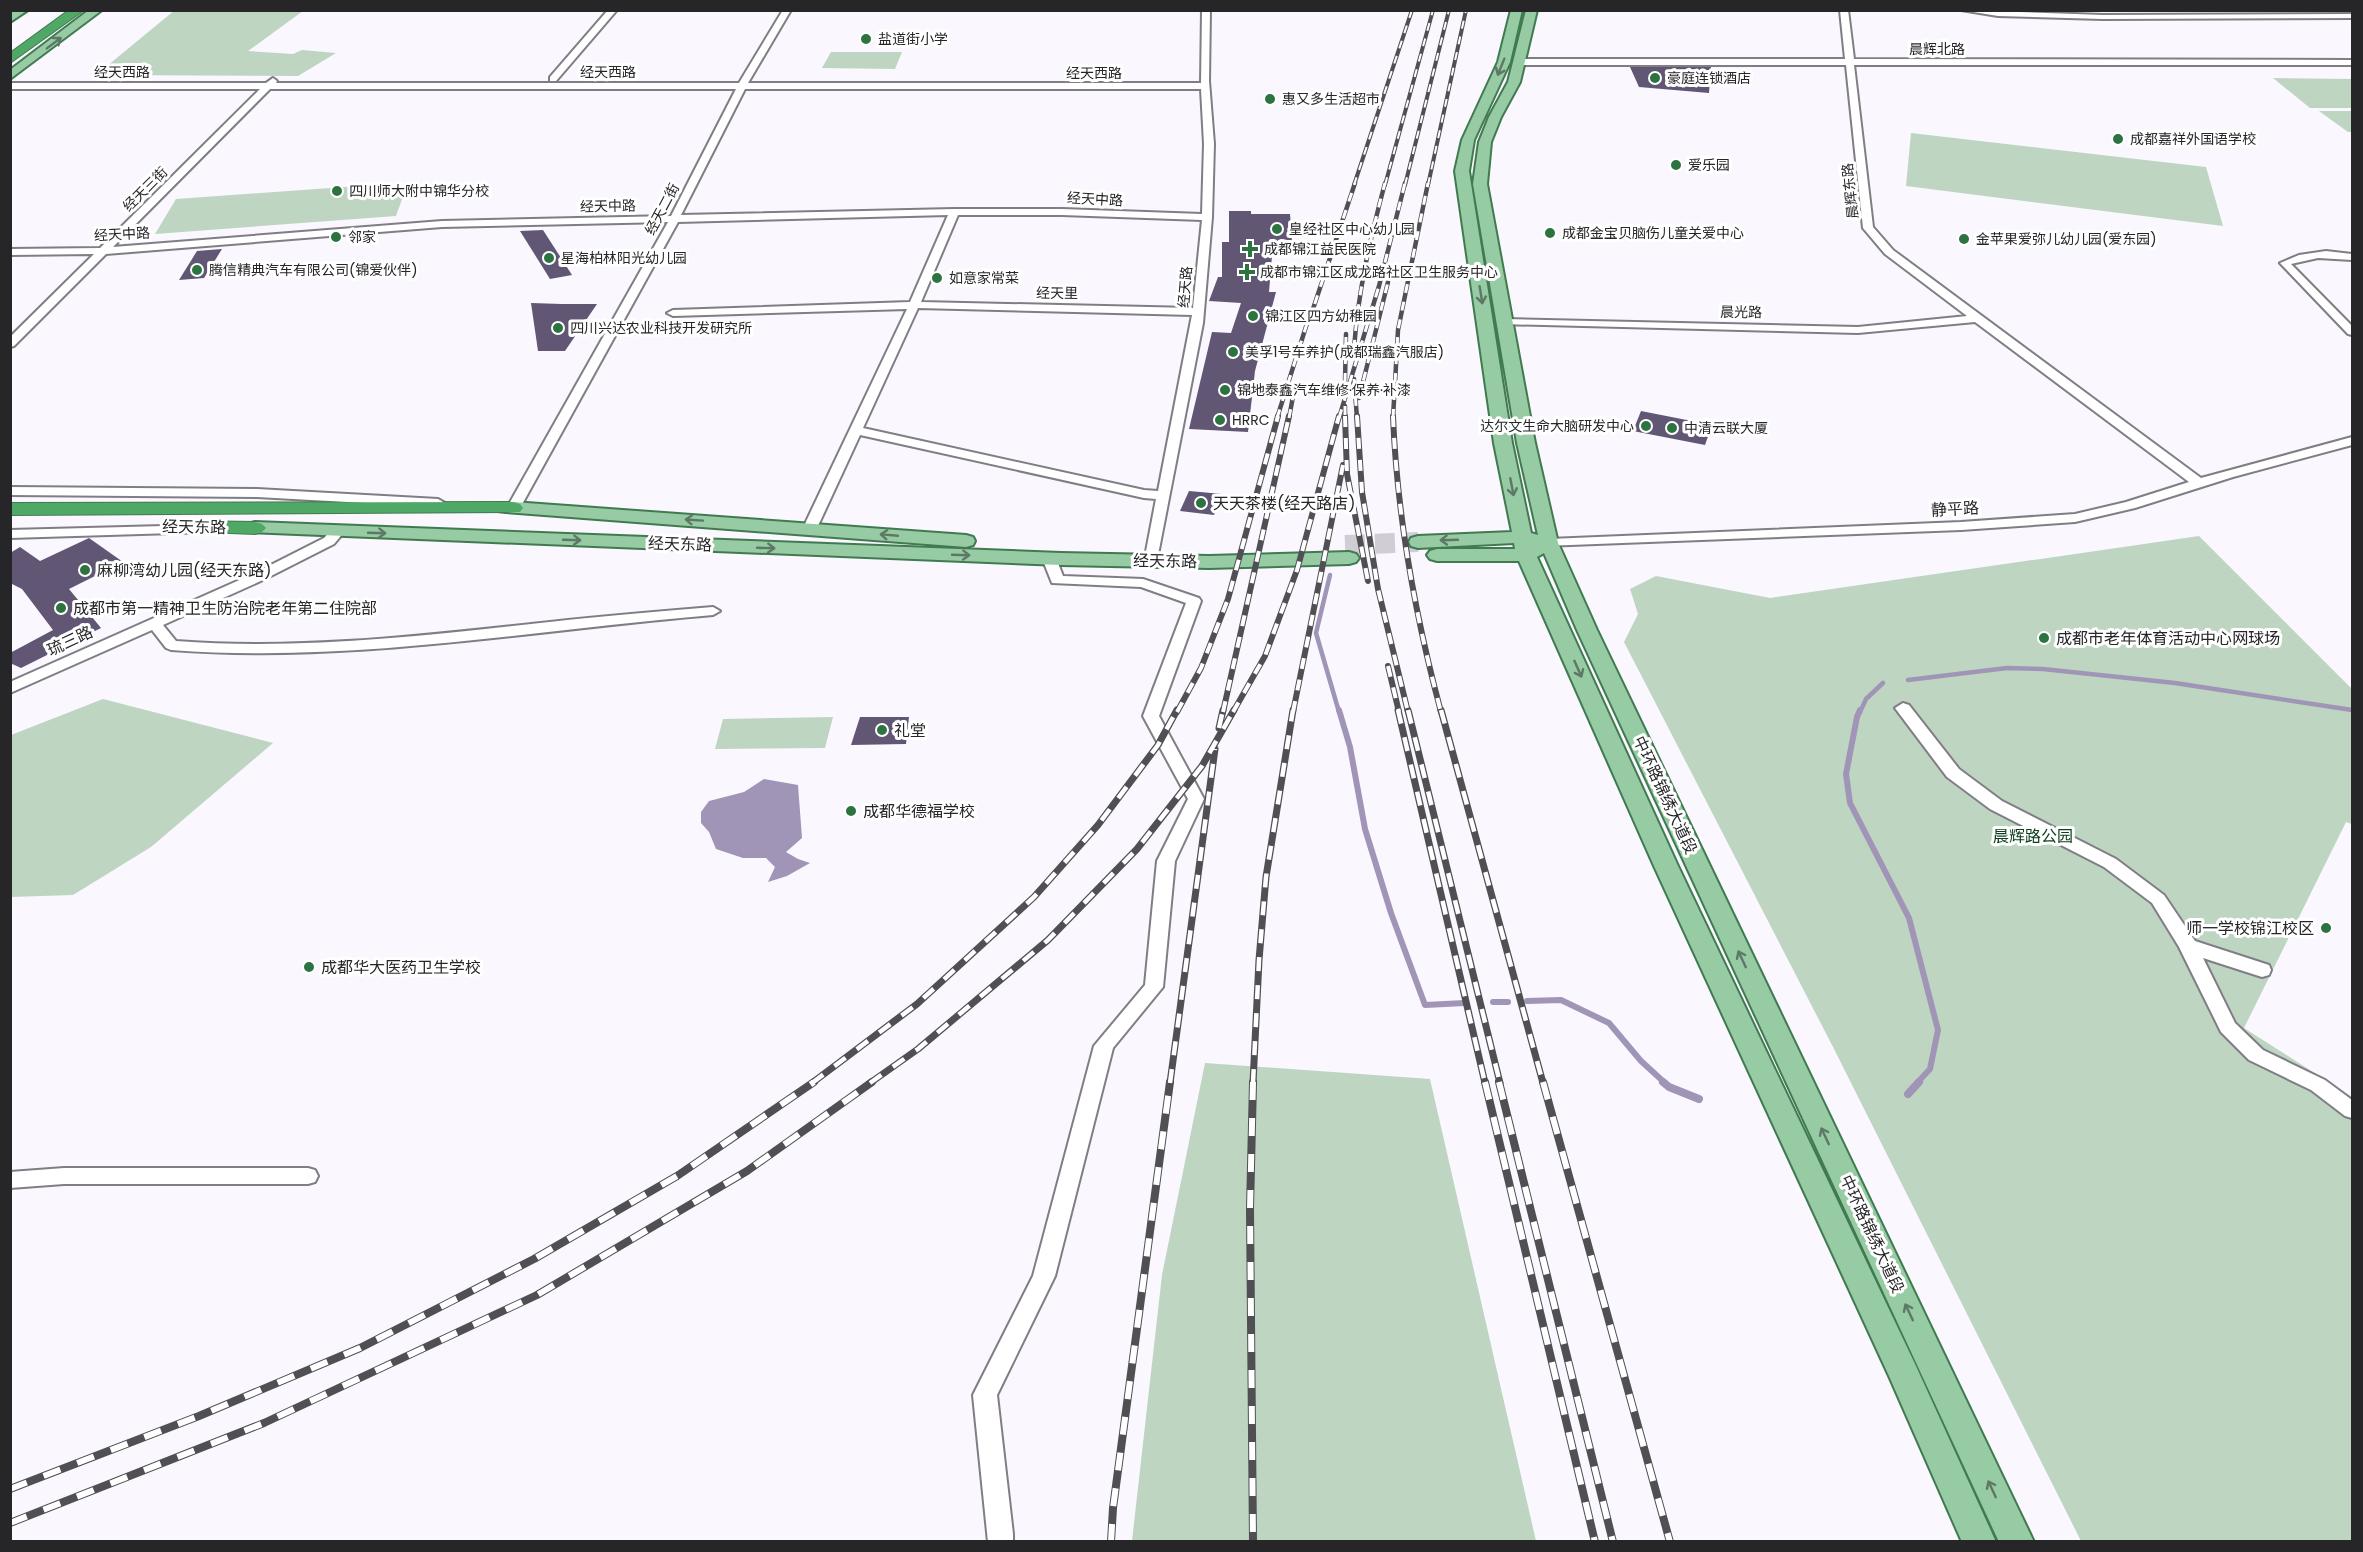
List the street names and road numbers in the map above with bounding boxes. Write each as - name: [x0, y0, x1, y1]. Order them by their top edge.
- street label: 晨辉北路: [1909, 39, 1965, 59]
- street label: 经天西路: [94, 62, 150, 82]
- street label: 经天西路: [580, 62, 636, 82]
- street label: 经天西路: [1066, 63, 1122, 83]
- street label: 经天三街: [118, 162, 172, 216]
- street label: 晨辉东路: [1837, 162, 1863, 220]
- street label: 经天二街: [640, 180, 684, 238]
- street label: 经天中路: [1067, 188, 1123, 210]
- street label: 经天中路: [580, 196, 636, 216]
- street label: 经天中路: [94, 223, 150, 245]
- street label: 经天路: [1173, 265, 1197, 309]
- street label: 经天里: [1036, 283, 1078, 303]
- street label: 晨光路: [1720, 302, 1762, 322]
- street label: 静平路: [1930, 496, 1980, 522]
- street label: 经天东路: [162, 515, 226, 539]
- street label: 经天东路: [648, 531, 712, 557]
- street label: 经天东路: [1133, 549, 1197, 573]
- street label: 琉三路: [43, 620, 97, 662]
- street label: 中环路锦绣大道段: [1628, 732, 1702, 858]
- street label: 中环路锦绣大道段: [1835, 1171, 1909, 1297]

